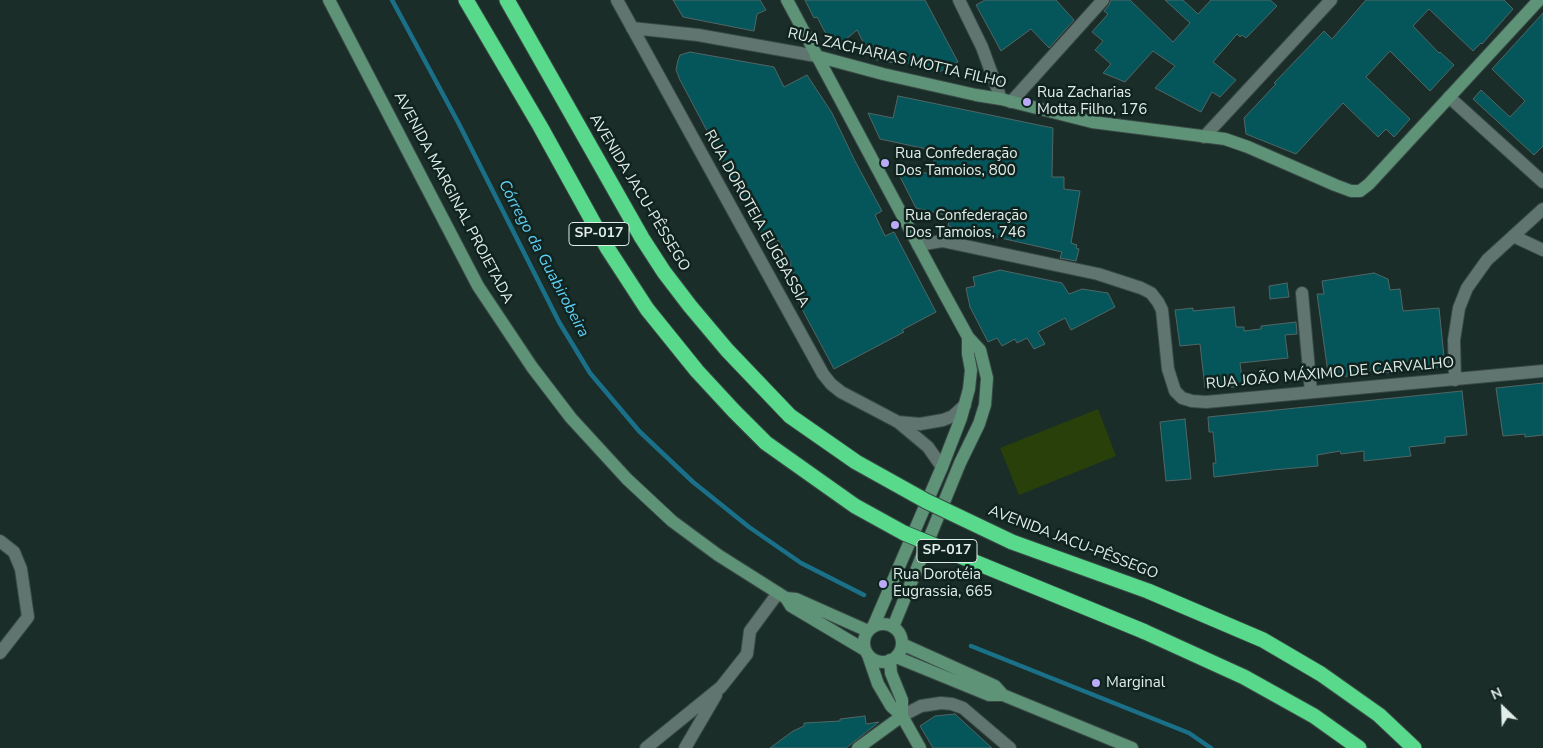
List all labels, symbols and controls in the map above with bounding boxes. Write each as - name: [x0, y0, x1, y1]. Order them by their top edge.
- street label: RUA ZACHARIAS MOTTA FILHO: [786, 25, 1008, 93]
- place label: Rua Zacharias Motta Filho, 176: [1037, 84, 1147, 119]
- street label: AVENIDA MARGINAL PROJETADA: [389, 89, 517, 307]
- marker: Rua Zacharias Motta Filho, 176: [1021, 96, 1033, 108]
- street label: AVENIDA JACU-PÊSSEGO: [585, 111, 693, 275]
- street label: RUA DOROTEIA EUGBASSIA: [700, 127, 812, 311]
- place label: Rua Confederação Dos Tamoios, 800: [895, 145, 1018, 180]
- marker: Rua Confederação Dos Tamoios, 800: [879, 157, 891, 169]
- water label: Córrego da Guabirobeira: [493, 177, 593, 341]
- place label: Rua Confederação Dos Tamoios, 746: [905, 207, 1028, 242]
- marker: Rua Confederação Dos Tamoios, 746: [889, 219, 901, 231]
- road number: SP-017: [569, 222, 629, 245]
- street label: RUA JOÃO MÁXIMO DE CARVALHO: [1205, 354, 1455, 394]
- street label: AVENIDA JACU-PÊSSEGO: [986, 502, 1160, 584]
- road number: SP-017: [917, 540, 977, 562]
- place label: Rua Dorotéia Eugrassia, 665: [893, 566, 992, 601]
- marker: Rua Dorotéia Eugrassia, 665: [877, 578, 889, 590]
- place label: Marginal: [1106, 674, 1165, 692]
- marker: Marginal: [1090, 677, 1102, 689]
- north arrow: [1478, 683, 1528, 733]
- text: N: [1488, 683, 1505, 705]

